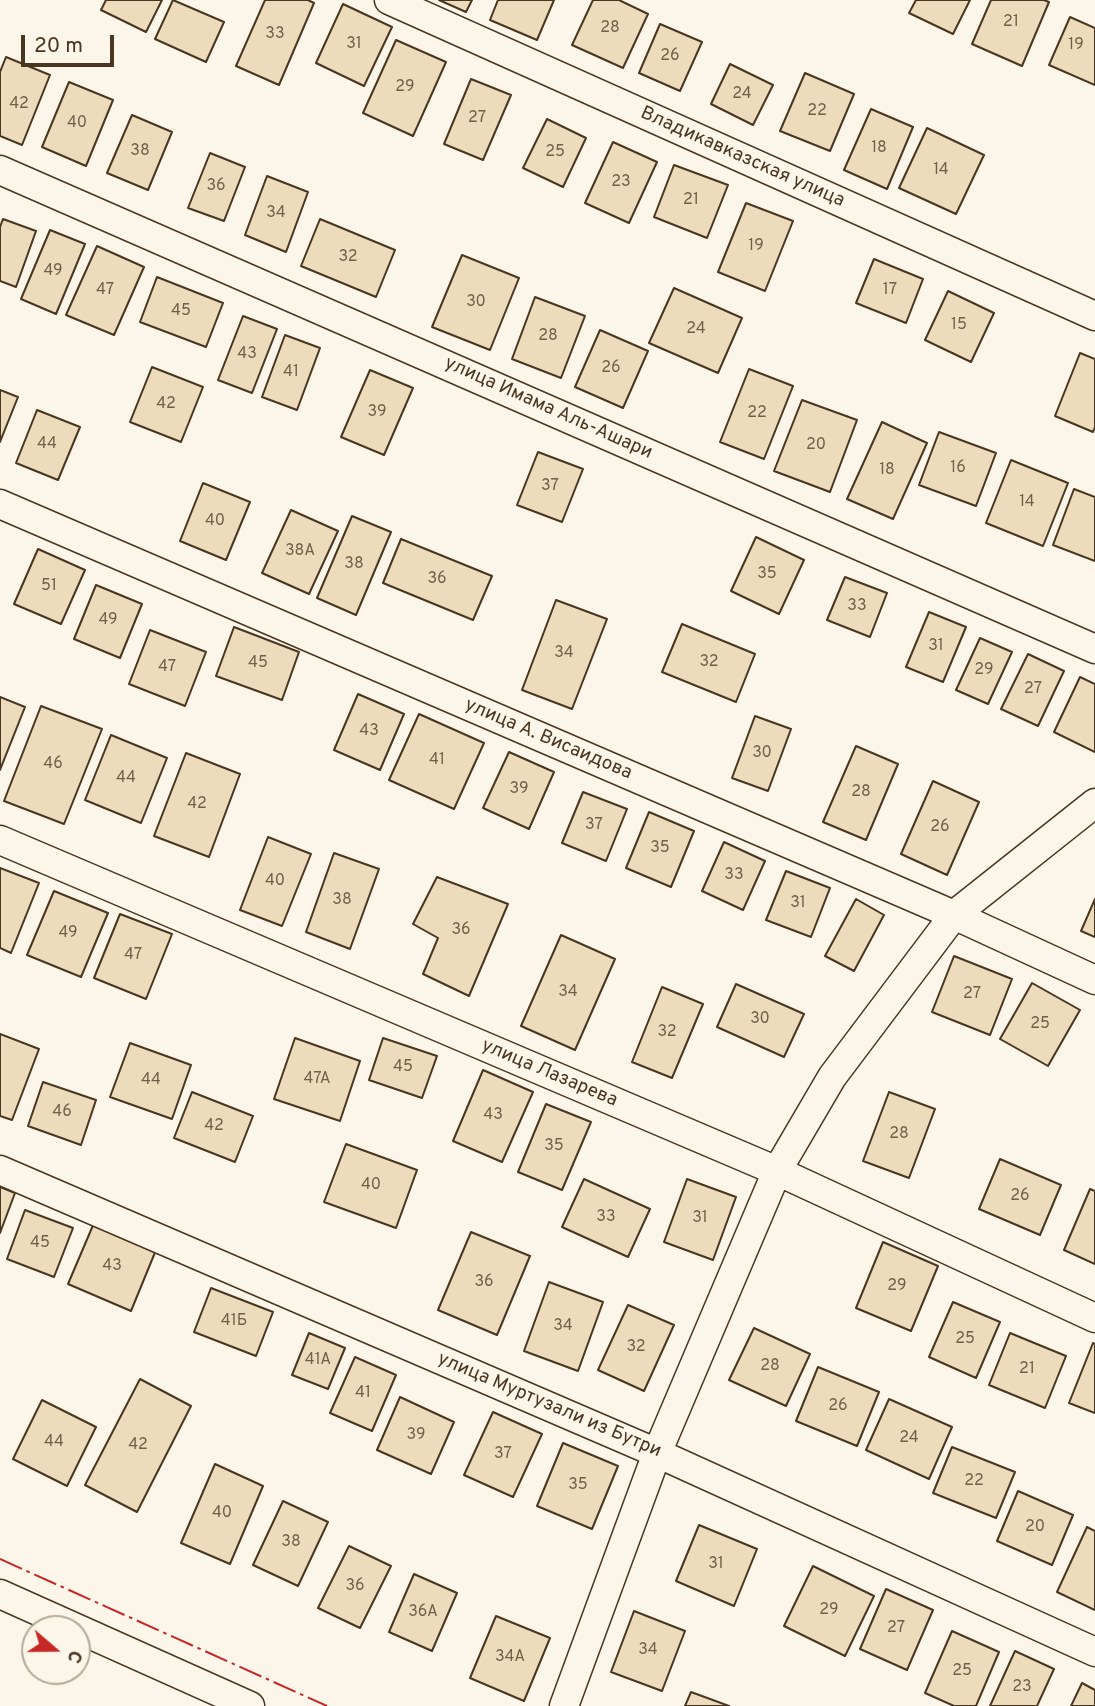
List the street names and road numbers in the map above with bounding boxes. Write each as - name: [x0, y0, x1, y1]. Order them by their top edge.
- street label: Владикавказская улица: [636, 103, 848, 213]
- street label: улица Имама Аль-Ашари: [440, 353, 656, 465]
- street label: улица А. Висаидова: [461, 694, 635, 786]
- street label: улица Лазарева: [477, 1035, 621, 1113]
- street label: улица Муртузали из Бутри: [434, 1348, 664, 1464]

